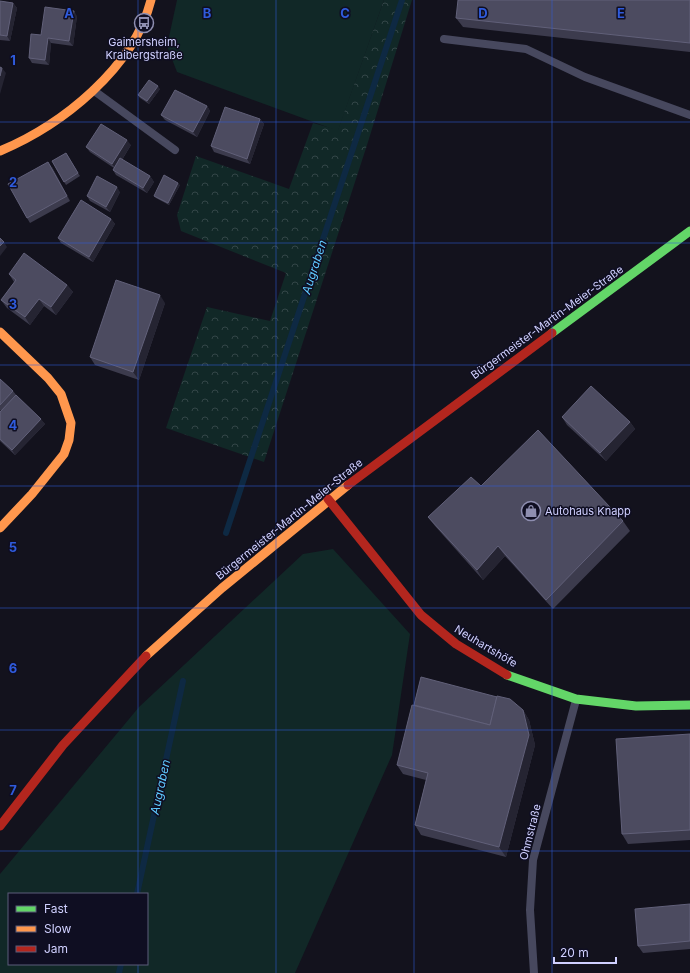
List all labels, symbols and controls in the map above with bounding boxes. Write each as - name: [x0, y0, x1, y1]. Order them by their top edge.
- text: A: [64, 5, 74, 21]
- text: B: [203, 5, 212, 21]
- text: C: [340, 5, 350, 21]
- text: D: [478, 5, 488, 21]
- text: E: [617, 5, 625, 21]
- bus stop icon: Gaimersheim, Kraibergstraße: [133, 12, 155, 34]
- place label: Gaimersheim, Kraibergstraße: [105, 35, 183, 62]
- text: 1: [10, 52, 16, 68]
- text: 2: [9, 174, 17, 190]
- water label: Augraben: [298, 238, 330, 297]
- street label: Bürgermeister-Martin-Meier-Straße: [468, 262, 626, 382]
- text: 3: [9, 296, 17, 312]
- text: 4: [9, 417, 18, 433]
- street label: Bürgermeister-Martin-Meier-Straße: [213, 455, 365, 583]
- shop icon: Autohaus Knapp: [520, 500, 542, 522]
- place label: Autohaus Knapp: [545, 504, 631, 518]
- text: 5: [9, 539, 17, 555]
- street label: Neuhartshöfe: [452, 622, 520, 670]
- text: 6: [9, 660, 17, 676]
- water label: Augraben: [147, 758, 173, 817]
- text: 7: [9, 782, 17, 798]
- street label: Ohmstraße: [516, 802, 544, 862]
- legend: [8, 893, 148, 965]
- text: Fast: [44, 901, 68, 916]
- text: Slow: [44, 921, 72, 936]
- scale bar: [554, 939, 616, 965]
- text: Jam: [44, 941, 68, 956]
- text: 20 m: [560, 945, 589, 960]

